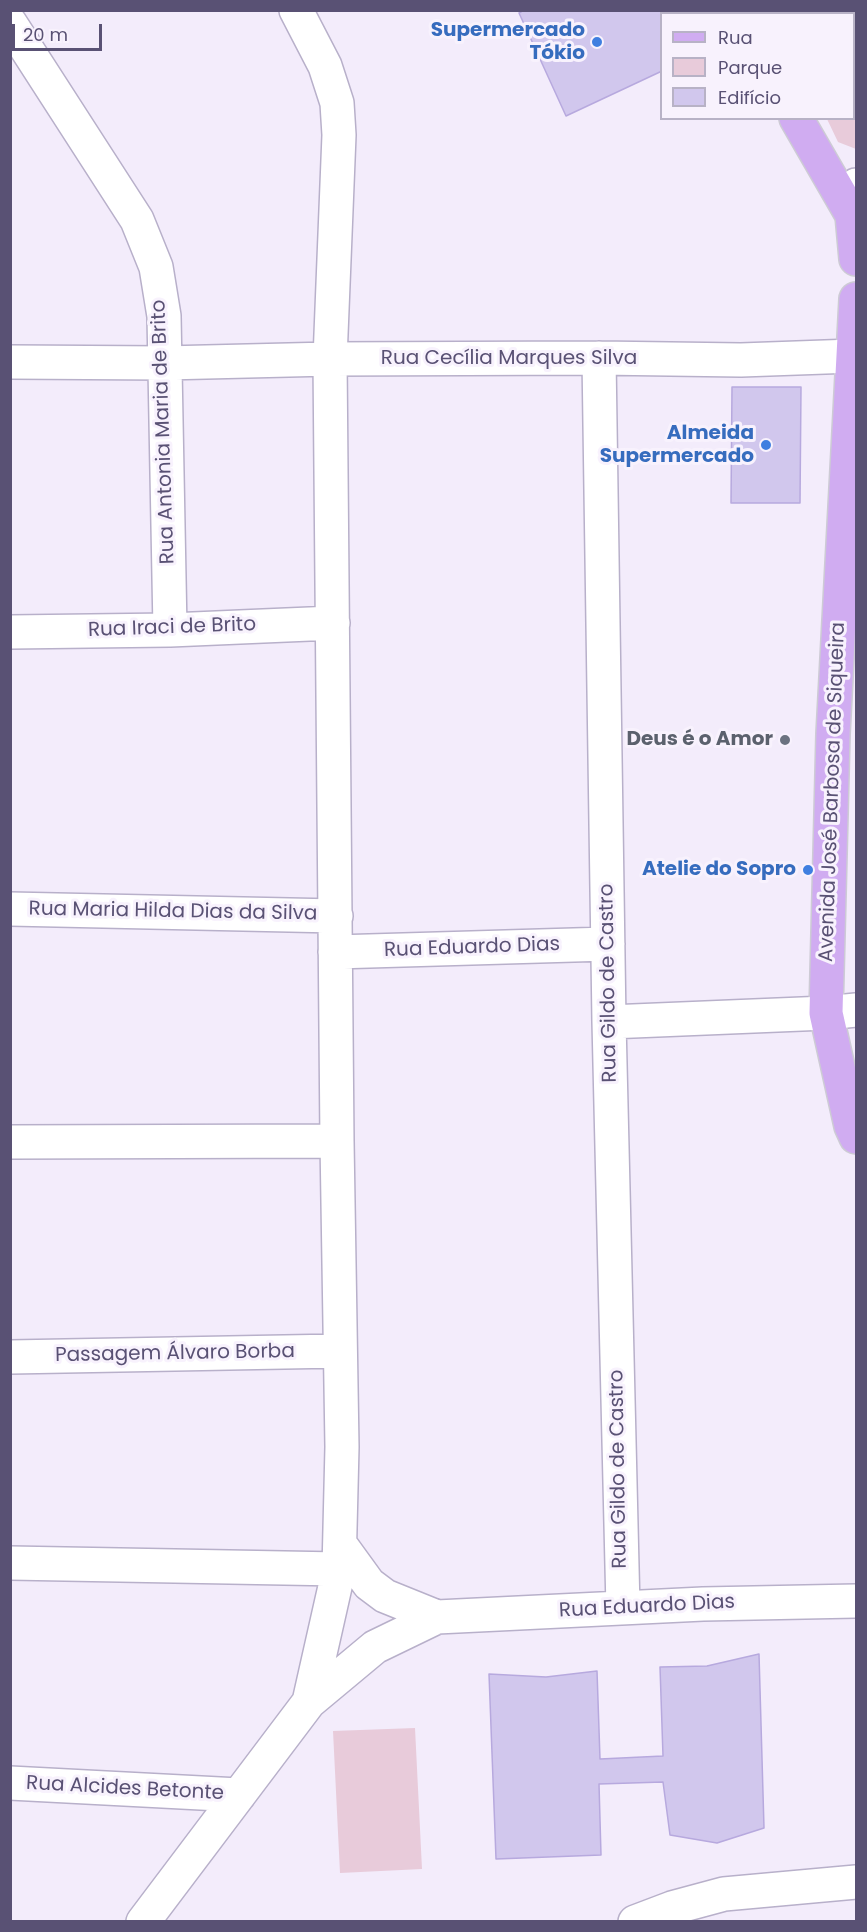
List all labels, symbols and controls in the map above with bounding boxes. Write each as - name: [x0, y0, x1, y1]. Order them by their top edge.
- scale bar: [15, 12, 105, 50]
- legend: [660, 12, 855, 120]
- place label: Supermercado Tókio: [431, 19, 585, 66]
- text: 20 m: [23, 22, 68, 47]
- text: Rua: [718, 25, 753, 50]
- marker: Supermercado Tókio: [590, 35, 604, 49]
- text: Parque: [718, 55, 782, 80]
- text: Edifício: [718, 85, 781, 110]
- street label: Rua Antonia Maria de Brito: [147, 299, 181, 565]
- street label: Rua Cecília Marques Silva: [381, 347, 637, 371]
- place label: Almeida Supermercado: [600, 422, 754, 469]
- marker: Almeida Supermercado: [759, 438, 773, 452]
- street label: Rua Iraci de Brito: [88, 613, 256, 643]
- street label: Avenida José Barbosa de Siqueira: [815, 622, 851, 962]
- place label: Deus é o Amor: [627, 728, 773, 752]
- marker: Deus é o Amor: [778, 733, 792, 747]
- place label: Atelie do Sopro: [642, 858, 796, 882]
- marker: Atelie do Sopro: [801, 863, 815, 877]
- street label: Rua Gildo de Castro: [595, 883, 623, 1083]
- street label: Rua Maria Hilda Dias da Silva: [28, 897, 318, 927]
- street label: Rua Eduardo Dias: [384, 933, 560, 963]
- street label: Passagem Álvaro Borba: [55, 1340, 295, 1368]
- street label: Rua Gildo de Castro: [605, 1369, 633, 1569]
- street label: Rua Eduardo Dias: [558, 1590, 736, 1624]
- street label: Rua Alcides Betonte: [25, 1772, 225, 1806]

